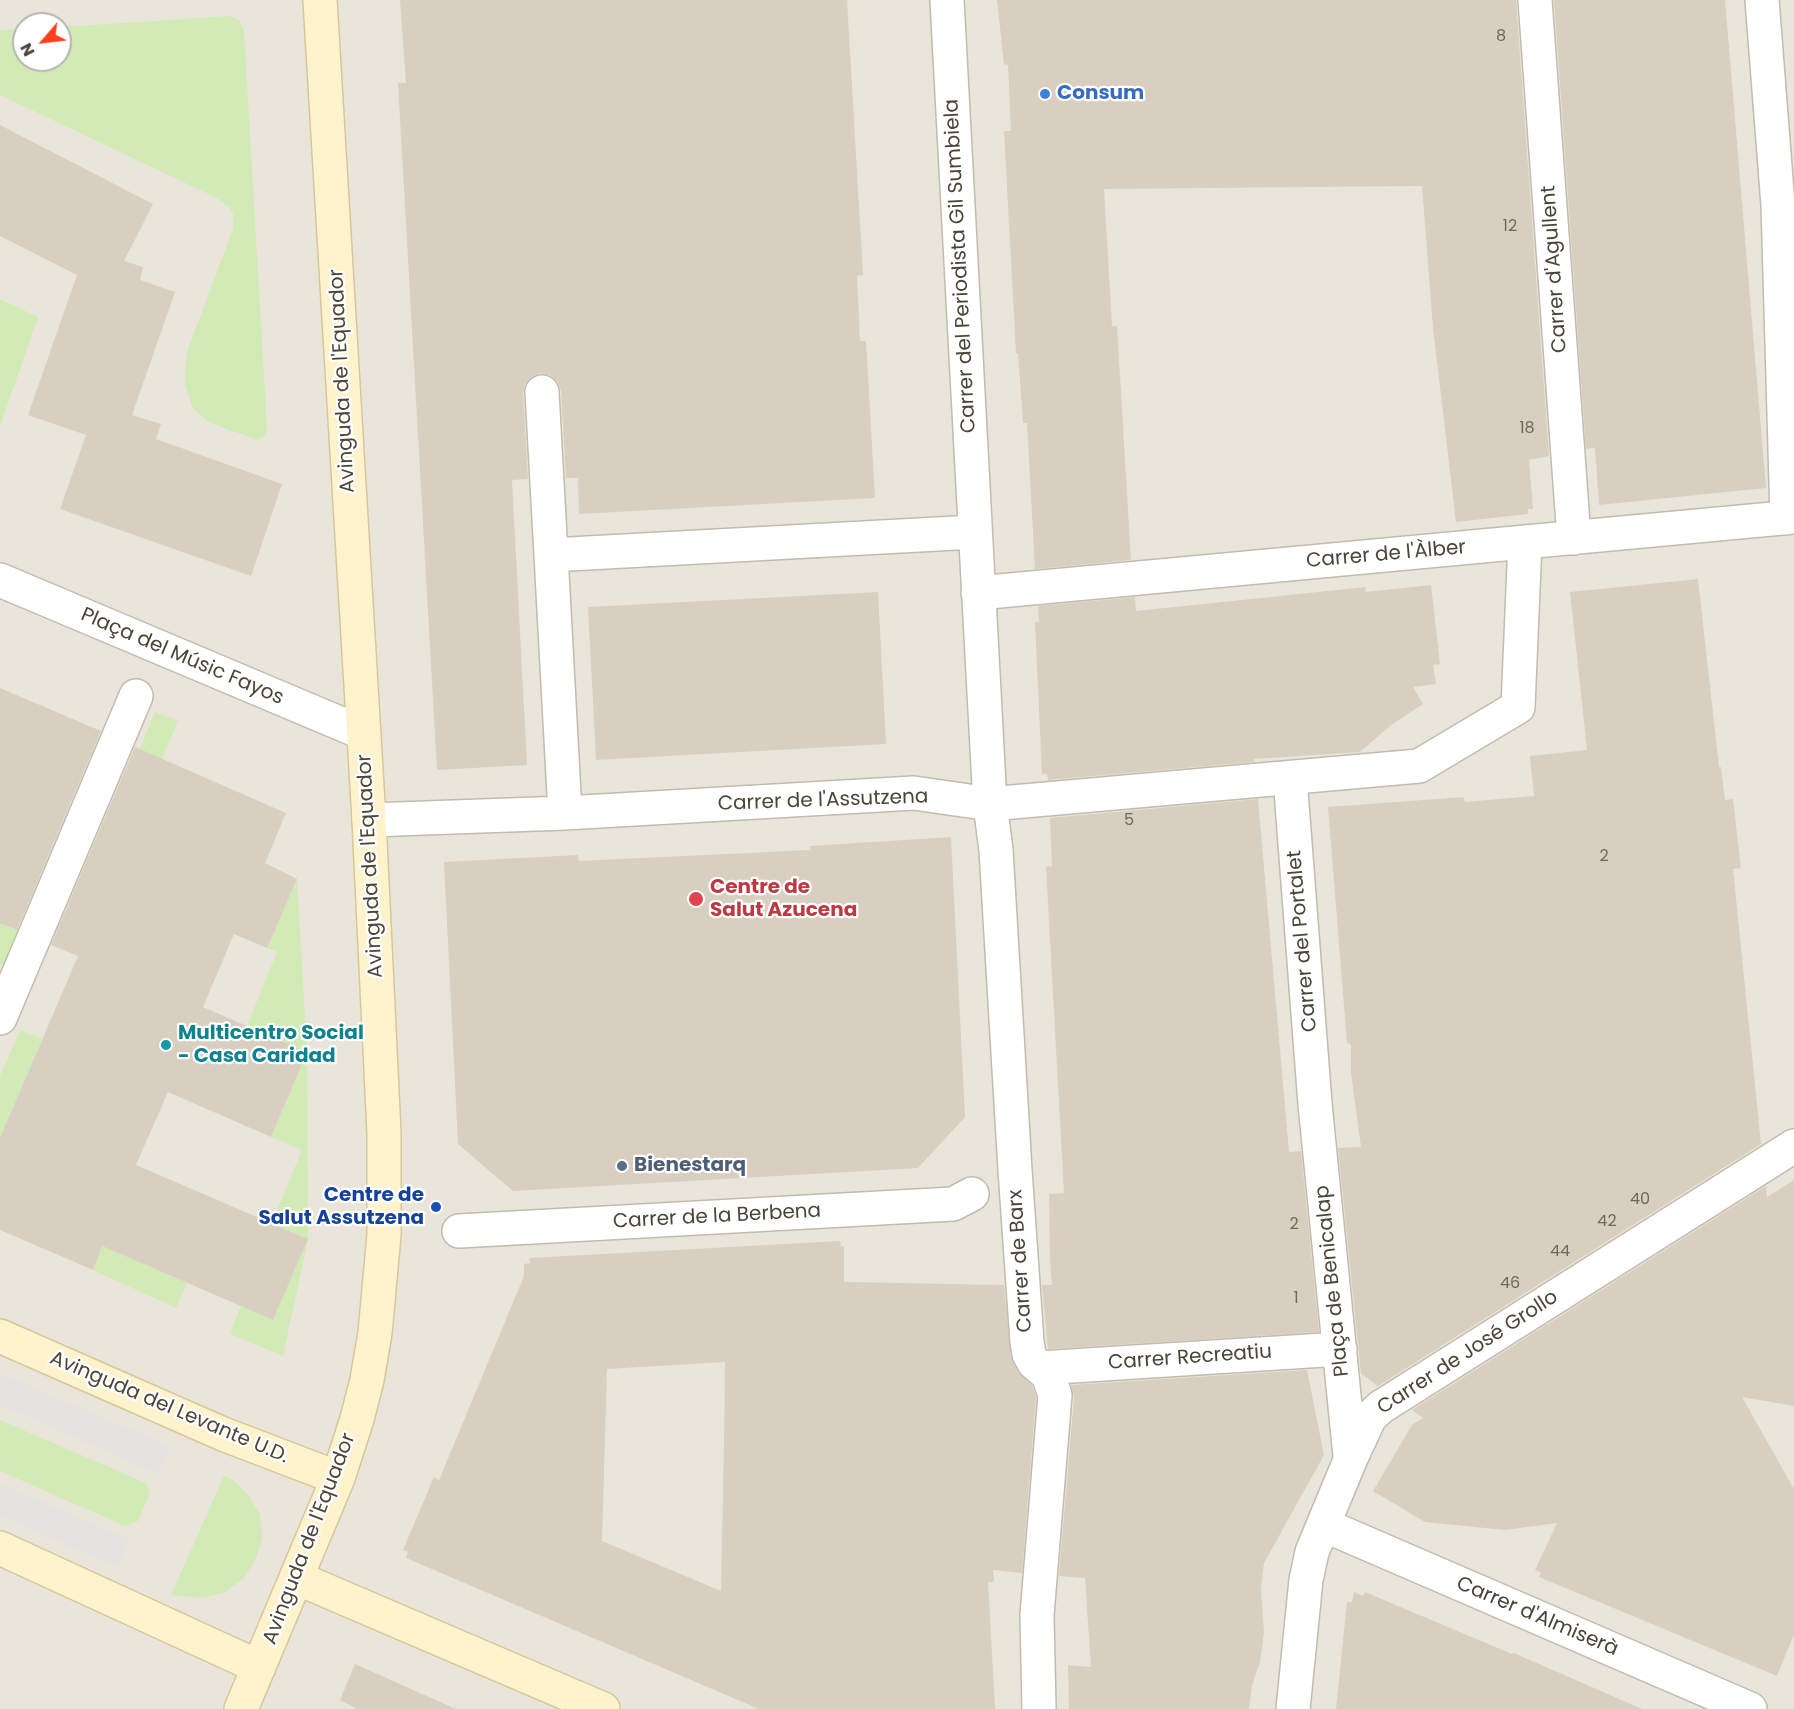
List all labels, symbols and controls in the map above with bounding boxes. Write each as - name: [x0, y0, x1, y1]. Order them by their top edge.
- north arrow: [12, 12, 72, 72]
- house number: 8: [1496, 27, 1506, 47]
- text: N: [14, 39, 40, 60]
- place label: Consum: [1057, 82, 1144, 106]
- marker: Consum: [1038, 87, 1052, 101]
- street label: Carrer del Periodista Gil Sumbiela: [940, 98, 982, 434]
- street label: Carrer d'Agullent: [1537, 184, 1573, 354]
- house number: 12: [1503, 217, 1517, 237]
- street label: Avinguda de l'Equador: [325, 268, 361, 494]
- house number: 18: [1519, 419, 1535, 439]
- street label: Carrer de l'Àlber: [1305, 536, 1467, 574]
- street label: Plaça del Músic Fayos: [77, 603, 287, 711]
- street label: Avinguda de l'Equador: [353, 753, 389, 979]
- street label: Carrer de l'Assutzena: [717, 785, 929, 817]
- house number: 5: [1124, 811, 1134, 831]
- house number: 2: [1599, 847, 1609, 867]
- street label: Carrer del Portalet: [1283, 849, 1323, 1033]
- place label: Centre de Salut Azucena: [710, 876, 857, 923]
- marker: Centre de Salut Azucena: [687, 890, 705, 908]
- place label: Multicentro Social - Casa Caridad: [178, 1022, 364, 1069]
- marker: Multicentro Social - Casa Caridad: [159, 1038, 173, 1052]
- place label: Bienestarq: [634, 1154, 746, 1178]
- marker: Bienestarq: [615, 1159, 629, 1173]
- place label: Centre de Salut Assutzena: [258, 1184, 424, 1231]
- street label: Plaça de Benicalap: [1311, 1184, 1355, 1378]
- street label: Carrer de Barx: [1004, 1189, 1038, 1333]
- house number: 40: [1630, 1190, 1650, 1210]
- marker: Centre de Salut Assutzena: [429, 1200, 443, 1214]
- street label: Carrer de la Berbena: [612, 1200, 822, 1234]
- house number: 42: [1597, 1212, 1617, 1232]
- house number: 2: [1289, 1215, 1299, 1235]
- house number: 44: [1550, 1242, 1570, 1262]
- house number: 46: [1500, 1274, 1520, 1294]
- street label: Carrer de José Grollo: [1373, 1286, 1563, 1420]
- house number: 1: [1293, 1289, 1299, 1309]
- street label: Carrer Recreatiu: [1107, 1340, 1273, 1376]
- street label: Avinguda del Levante U.D.: [46, 1347, 292, 1469]
- street label: Avinguda de l'Equador: [259, 1430, 361, 1648]
- street label: Carrer d'Almiserà: [1452, 1572, 1622, 1662]

